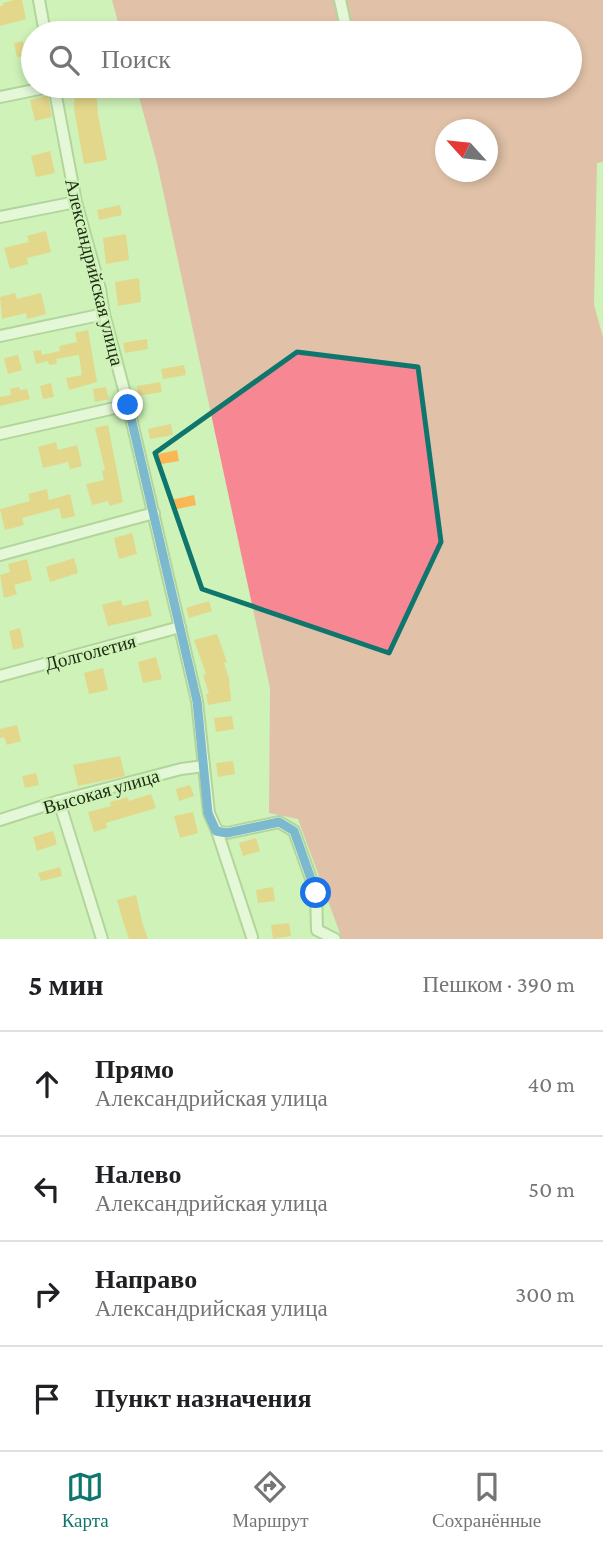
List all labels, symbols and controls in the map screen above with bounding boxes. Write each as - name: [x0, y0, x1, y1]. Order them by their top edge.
- search box: [21, 21, 582, 98]
- icon: search: [45, 41, 83, 79]
- text: Поиск: [101, 45, 171, 74]
- north arrow: [435, 119, 498, 182]
- street label: Александрийская улица: [61, 176, 128, 368]
- route end: [112, 389, 143, 420]
- street label: Долголетия: [42, 630, 138, 675]
- street label: Высокая улица: [41, 765, 162, 818]
- route start: [300, 877, 331, 908]
- text: 5 мин: [28, 968, 103, 1001]
- text: Пешком · 390 m: [422, 971, 575, 997]
- text: Прямо: [95, 1055, 174, 1084]
- icon: ahead: [28, 1065, 66, 1103]
- text: 40 m: [527, 1071, 575, 1097]
- text: Александрийская улица: [95, 1085, 328, 1111]
- text: Налево: [95, 1160, 181, 1189]
- icon: left: [28, 1170, 66, 1208]
- text: 50 m: [528, 1176, 575, 1202]
- text: Александрийская улица: [95, 1190, 328, 1216]
- text: Направо: [95, 1265, 197, 1294]
- icon: right: [28, 1275, 66, 1313]
- text: 300 m: [515, 1281, 575, 1307]
- text: Александрийская улица: [95, 1295, 328, 1321]
- icon: arrive: [28, 1380, 66, 1418]
- text: Пункт назначения: [95, 1384, 312, 1413]
- tab: Карта: [62, 1468, 109, 1532]
- tab: Маршрут: [232, 1468, 309, 1532]
- tab: Сохранённые: [432, 1468, 541, 1532]

